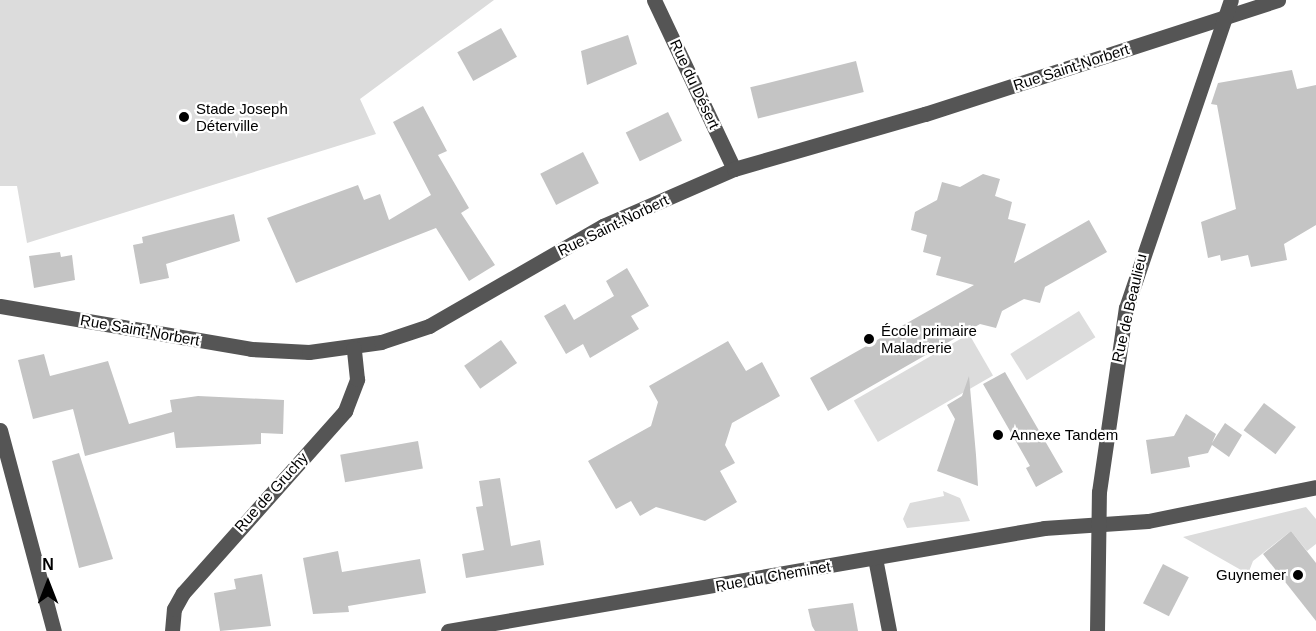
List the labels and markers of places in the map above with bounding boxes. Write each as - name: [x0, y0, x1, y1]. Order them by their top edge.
- place label: Stade Joseph Déterville: [196, 99, 288, 134]
- marker: Stade Joseph Déterville: [177, 110, 191, 124]
- place label: École primaire Maladrerie: [881, 321, 977, 356]
- marker: École primaire Maladrerie: [862, 332, 876, 346]
- place label: Annexe Tandem: [1010, 426, 1118, 444]
- marker: Annexe Tandem: [991, 428, 1005, 442]
- place label: Guynemer: [1216, 566, 1286, 584]
- marker: Guynemer: [1291, 568, 1305, 582]

